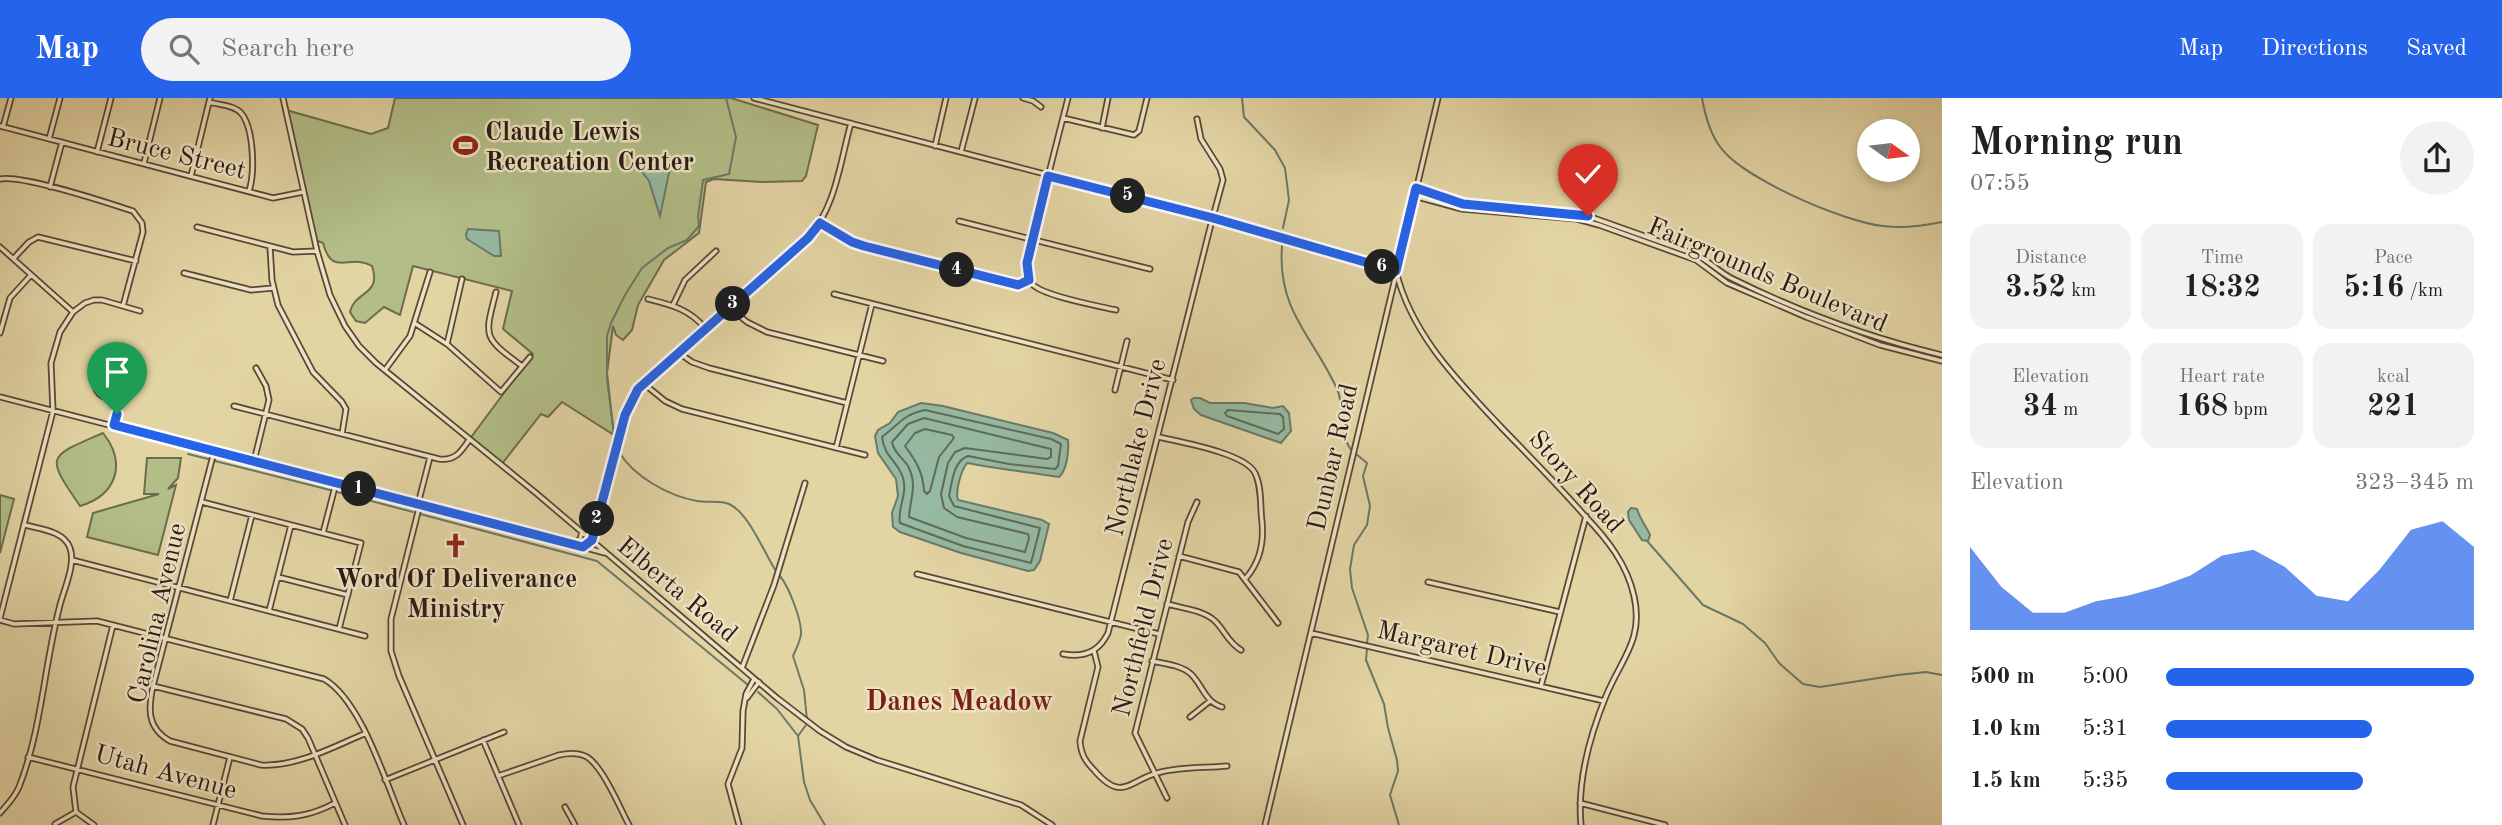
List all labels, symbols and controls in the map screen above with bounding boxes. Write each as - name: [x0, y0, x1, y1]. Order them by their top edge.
- search box: [141, 18, 631, 81]
- icon: search: [165, 30, 203, 68]
- text: Map: [35, 33, 99, 66]
- text: Search here: [221, 36, 354, 62]
- text: Map: [2179, 37, 2223, 61]
- text: Directions: [2261, 37, 2368, 61]
- text: Saved: [2406, 37, 2467, 61]
- north arrow: [1857, 119, 1920, 182]
- map controls: [1857, 119, 1920, 182]
- place label: Claude Lewis Recreation Center: [485, 120, 694, 176]
- button: share: [2400, 121, 2474, 195]
- street label: Bruce Street: [104, 125, 249, 185]
- text: Morning run: [1970, 125, 2183, 163]
- sports icon: Claude Lewis Recreation Center: [451, 132, 479, 160]
- pin: [1558, 144, 1618, 216]
- icon: check: [1569, 155, 1607, 193]
- text: 07:55: [1970, 172, 2030, 195]
- pin: 5: [1110, 178, 1146, 214]
- text: 5: [1122, 186, 1133, 205]
- street label: Fairgrounds Boulevard: [1643, 214, 1891, 338]
- text: Distance: [2015, 249, 2086, 268]
- text: Time: [2201, 249, 2243, 268]
- text: Pace: [2374, 249, 2413, 268]
- pin: 6: [1364, 250, 1400, 284]
- pin: 4: [940, 252, 974, 288]
- text: 6: [1376, 257, 1387, 276]
- text: 4: [951, 260, 962, 279]
- text: 3.52: [2005, 273, 2066, 303]
- text: 18:32: [2183, 273, 2261, 303]
- text: 5:16: [2344, 273, 2404, 303]
- text: km: [2066, 282, 2096, 301]
- text: /km: [2404, 282, 2443, 301]
- pin: 3: [716, 286, 750, 322]
- text: 3: [727, 294, 738, 313]
- pin: [87, 342, 147, 414]
- icon: arrive: [98, 353, 136, 391]
- street label: Northlake Drive: [1102, 356, 1172, 539]
- text: Elevation: [2012, 368, 2089, 387]
- text: Heart rate: [2179, 368, 2265, 387]
- text: kcal: [2377, 368, 2410, 387]
- street label: Dunbar Road: [1304, 381, 1364, 534]
- text: 34: [2023, 392, 2058, 422]
- text: 168: [2176, 392, 2228, 422]
- text: 221: [2367, 392, 2419, 422]
- text: m: [2058, 401, 2078, 420]
- text: bpm: [2228, 401, 2268, 420]
- street label: Story Road: [1523, 426, 1628, 539]
- text: Elevation: [1970, 471, 2064, 494]
- text: 323–345 m: [2355, 471, 2474, 494]
- pin: 1: [342, 472, 376, 506]
- text: 1: [353, 479, 364, 498]
- pin: 2: [580, 502, 614, 536]
- text: 2: [591, 509, 602, 528]
- street label: Carolina Avenue: [125, 521, 191, 706]
- church icon: Word Of Deliverance Ministry: [442, 532, 470, 560]
- street label: Elberta Road: [612, 533, 742, 648]
- street label: Northfield Drive: [1109, 536, 1179, 719]
- place label: Word Of Deliverance Ministry: [335, 567, 577, 623]
- street label: Margaret Drive: [1374, 618, 1549, 682]
- text: 500 m: [1970, 665, 2035, 688]
- text: 5:00: [2082, 665, 2128, 688]
- district label: Danes Meadow: [865, 689, 1053, 717]
- text: 1.0 km: [1970, 717, 2041, 740]
- text: 5:31: [2082, 717, 2128, 740]
- street label: Utah Avenue: [91, 741, 239, 804]
- text: 1.5 km: [1970, 769, 2041, 792]
- text: 5:35: [2082, 769, 2128, 792]

